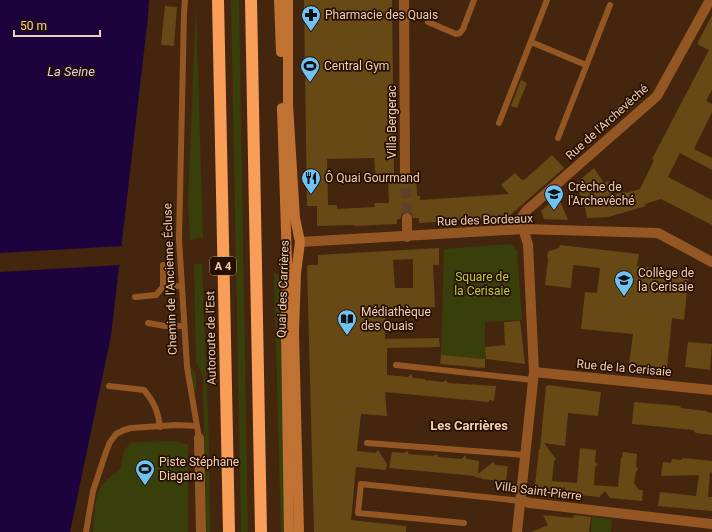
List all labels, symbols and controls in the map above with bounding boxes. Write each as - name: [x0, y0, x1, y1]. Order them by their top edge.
- pharmacy icon: Pharmacie des Quais: [300, 4, 322, 32]
- place label: Pharmacie des Quais: [325, 8, 438, 22]
- scale bar: [14, 12, 100, 38]
- text: 50 m: [20, 19, 47, 33]
- sports icon: Central Gym: [299, 55, 321, 83]
- place label: Central Gym: [324, 59, 389, 73]
- water label: La Seine: [47, 64, 95, 79]
- street label: Rue de l'Archevêché: [563, 81, 651, 163]
- street label: Villa Bergerac: [385, 85, 399, 159]
- restaurant icon: Ô Quai Gourmand: [300, 167, 322, 195]
- place label: Ô Quai Gourmand: [325, 170, 420, 185]
- place label: Crèche de l'Archevêché: [568, 180, 635, 208]
- school or university icon: Crèche de l'Archevêché: [543, 183, 565, 211]
- street label: Chemin de l'Ancienne Écluse: [159, 203, 180, 355]
- street label: Rue des Bordeaux: [437, 211, 533, 229]
- street label: Quai des Carrières: [274, 240, 292, 338]
- road number: A 4: [210, 257, 236, 275]
- place label: Collège de la Cerisaie: [638, 266, 694, 294]
- school or university icon: Collège de la Cerisaie: [613, 269, 635, 297]
- park label: Square de la Cerisaie: [454, 270, 510, 298]
- street label: Autoroute de l’Est: [203, 291, 219, 385]
- place label: Médiathèque des Quais: [361, 305, 431, 333]
- library icon: Médiathèque des Quais: [336, 308, 358, 336]
- street label: Rue de la Cerisaie: [576, 357, 672, 379]
- district label: Les Carrières: [430, 418, 508, 433]
- place label: Piste Stéphane Diagana: [159, 455, 239, 483]
- sports icon: Piste Stéphane Diagana: [134, 458, 156, 486]
- street label: Villa Saint-Pierre: [494, 479, 582, 503]

